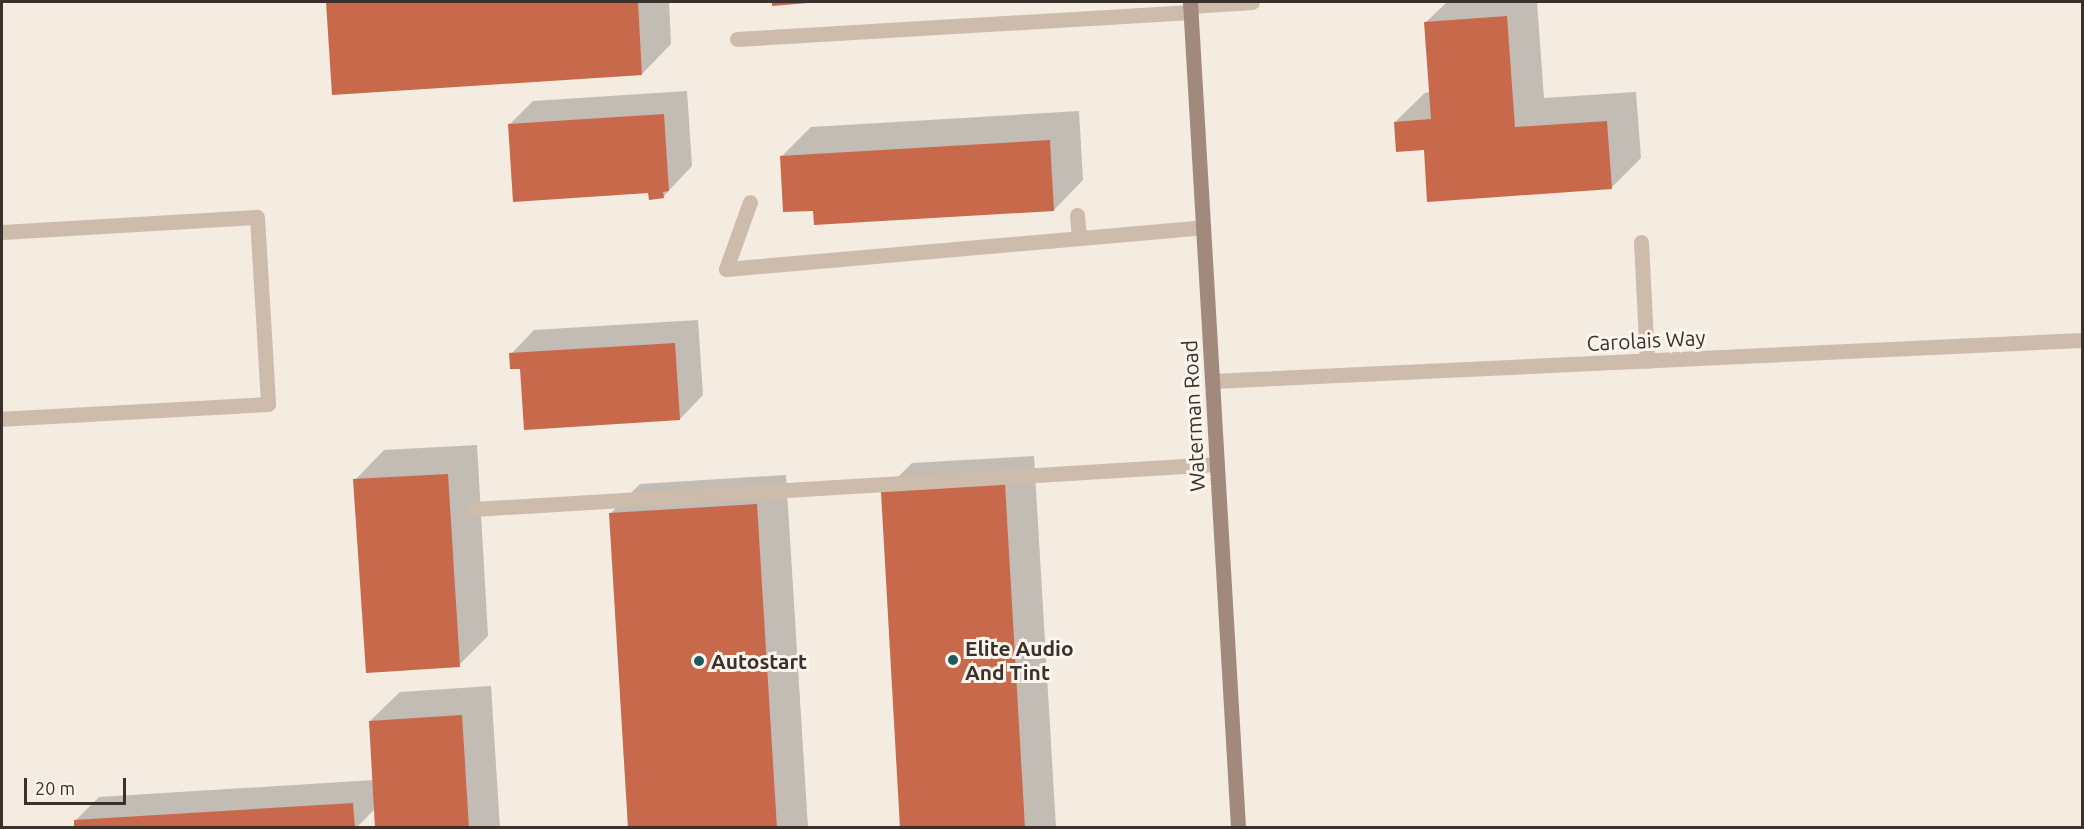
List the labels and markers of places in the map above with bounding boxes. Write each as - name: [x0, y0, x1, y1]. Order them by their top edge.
- place label: Elite Audio And Tint: [965, 635, 1074, 685]
- place label: Autostart: [711, 648, 807, 674]
- marker: Elite Audio And Tint: [946, 653, 960, 667]
- marker: Autostart: [692, 654, 706, 668]

